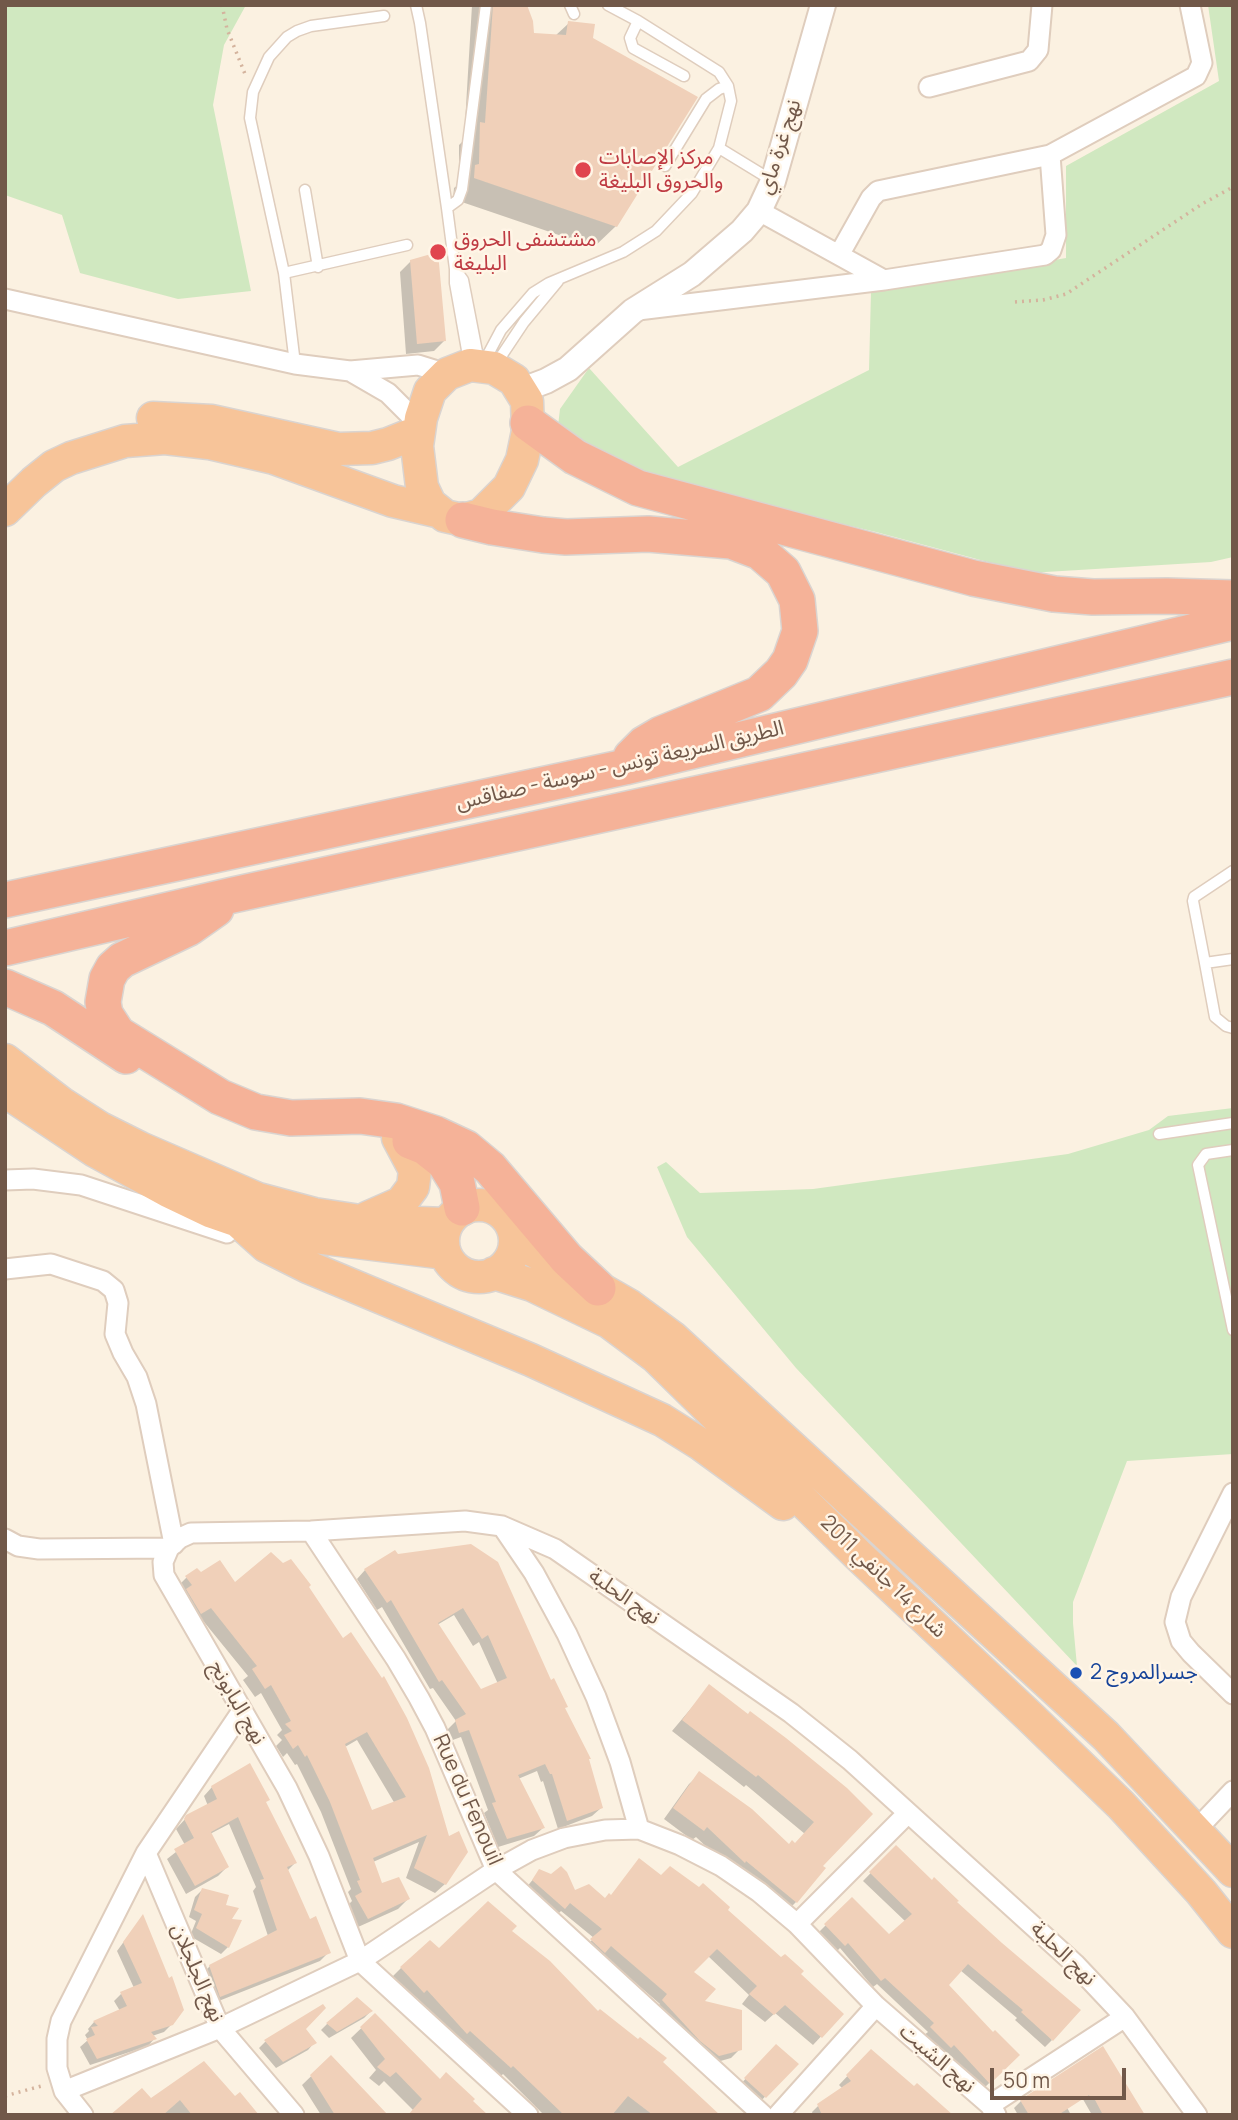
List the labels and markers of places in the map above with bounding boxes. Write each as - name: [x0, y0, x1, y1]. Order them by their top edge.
- place label: مركز الإصابات والحروق البليغة: [599, 145, 723, 195]
- marker: مركز الإصابات والحروق البليغة: [573, 160, 593, 180]
- place label: مشتشفى الحروق البليغة: [454, 227, 596, 277]
- marker: مشتشفى الحروق البليغة: [428, 242, 448, 262]
- place label: جسرالمروج 2: [1090, 1660, 1198, 1686]
- marker: جسرالمروج 2: [1068, 1665, 1084, 1681]

